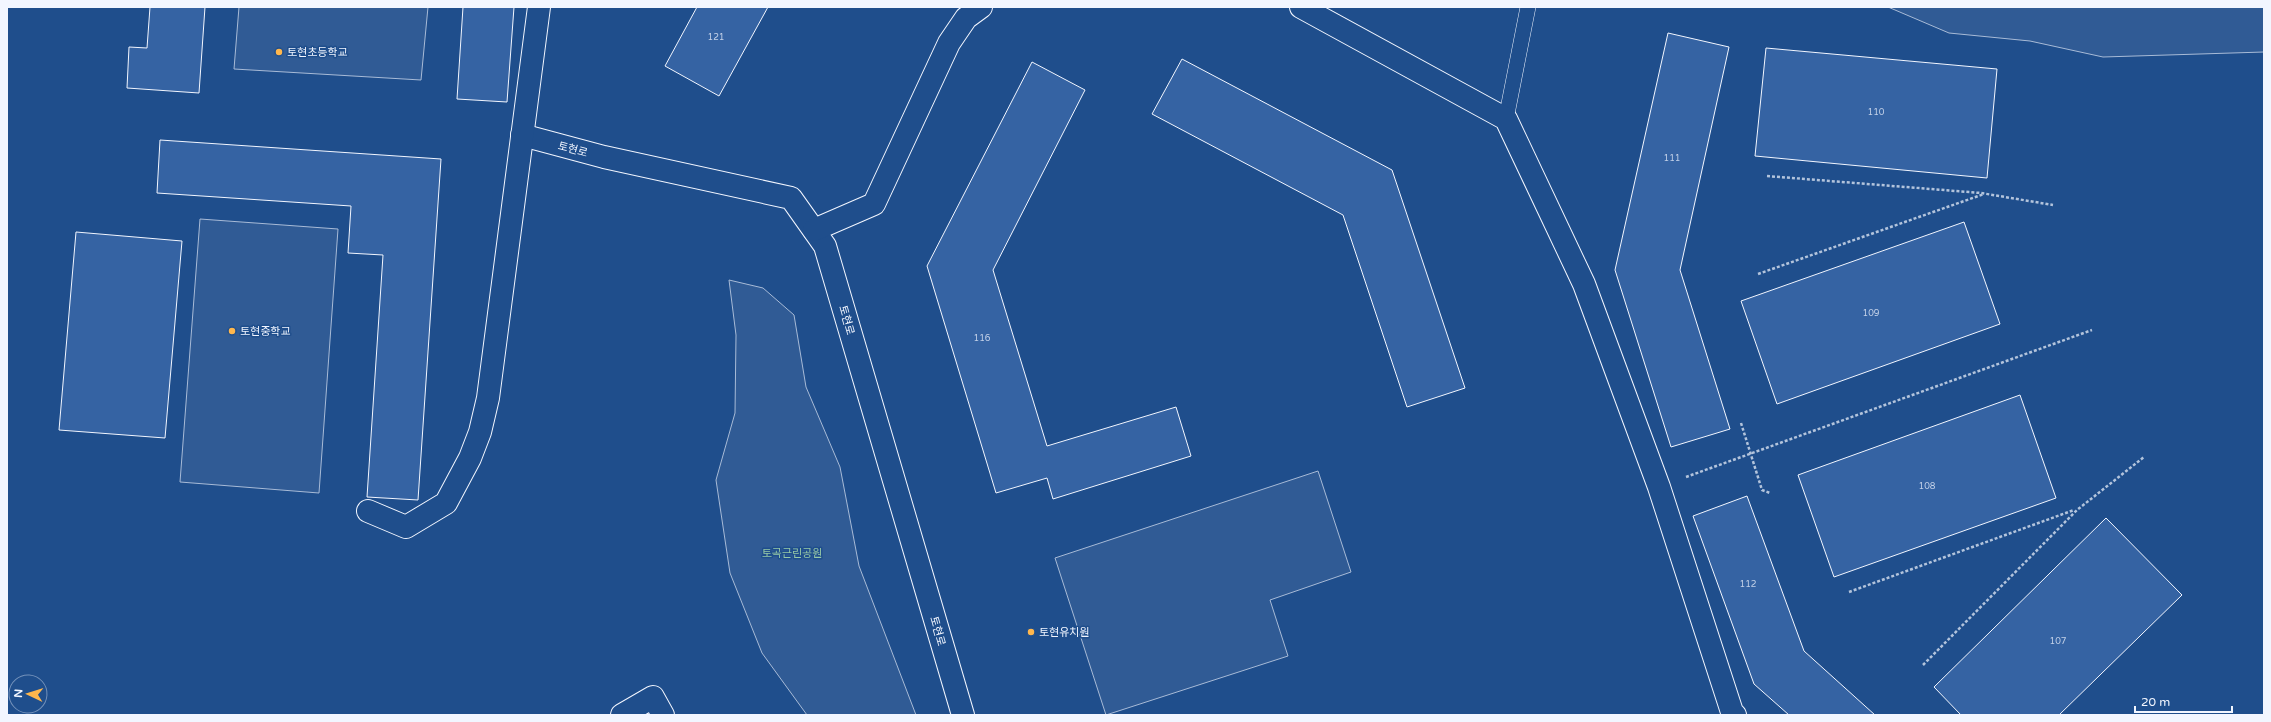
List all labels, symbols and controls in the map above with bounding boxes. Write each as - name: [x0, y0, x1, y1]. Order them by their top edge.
- house number: 121: [708, 32, 724, 43]
- place label: 토현초등학교: [287, 46, 348, 59]
- marker: 토현초등학교: [274, 47, 284, 57]
- house number: 110: [1868, 107, 1885, 118]
- street label: 토현로: [557, 139, 589, 160]
- house number: 111: [1664, 153, 1680, 164]
- street label: 토현로: [836, 304, 857, 337]
- house number: 109: [1863, 308, 1880, 319]
- place label: 토현중학교: [240, 325, 291, 338]
- marker: 토현중학교: [227, 326, 237, 336]
- house number: 116: [974, 333, 991, 344]
- house number: 108: [1919, 481, 1936, 492]
- park label: 토곡근린공원: [762, 547, 822, 560]
- house number: 112: [1740, 579, 1756, 590]
- street label: 토현로: [927, 615, 948, 648]
- place label: 토현유치원: [1039, 626, 1090, 639]
- marker: 토현유치원: [1026, 627, 1036, 637]
- house number: 107: [2050, 636, 2067, 647]
- north arrow: [8, 674, 48, 714]
- text: N: [12, 688, 25, 698]
- scale bar: [2135, 688, 2232, 714]
- text: 20 m: [2141, 695, 2170, 709]

